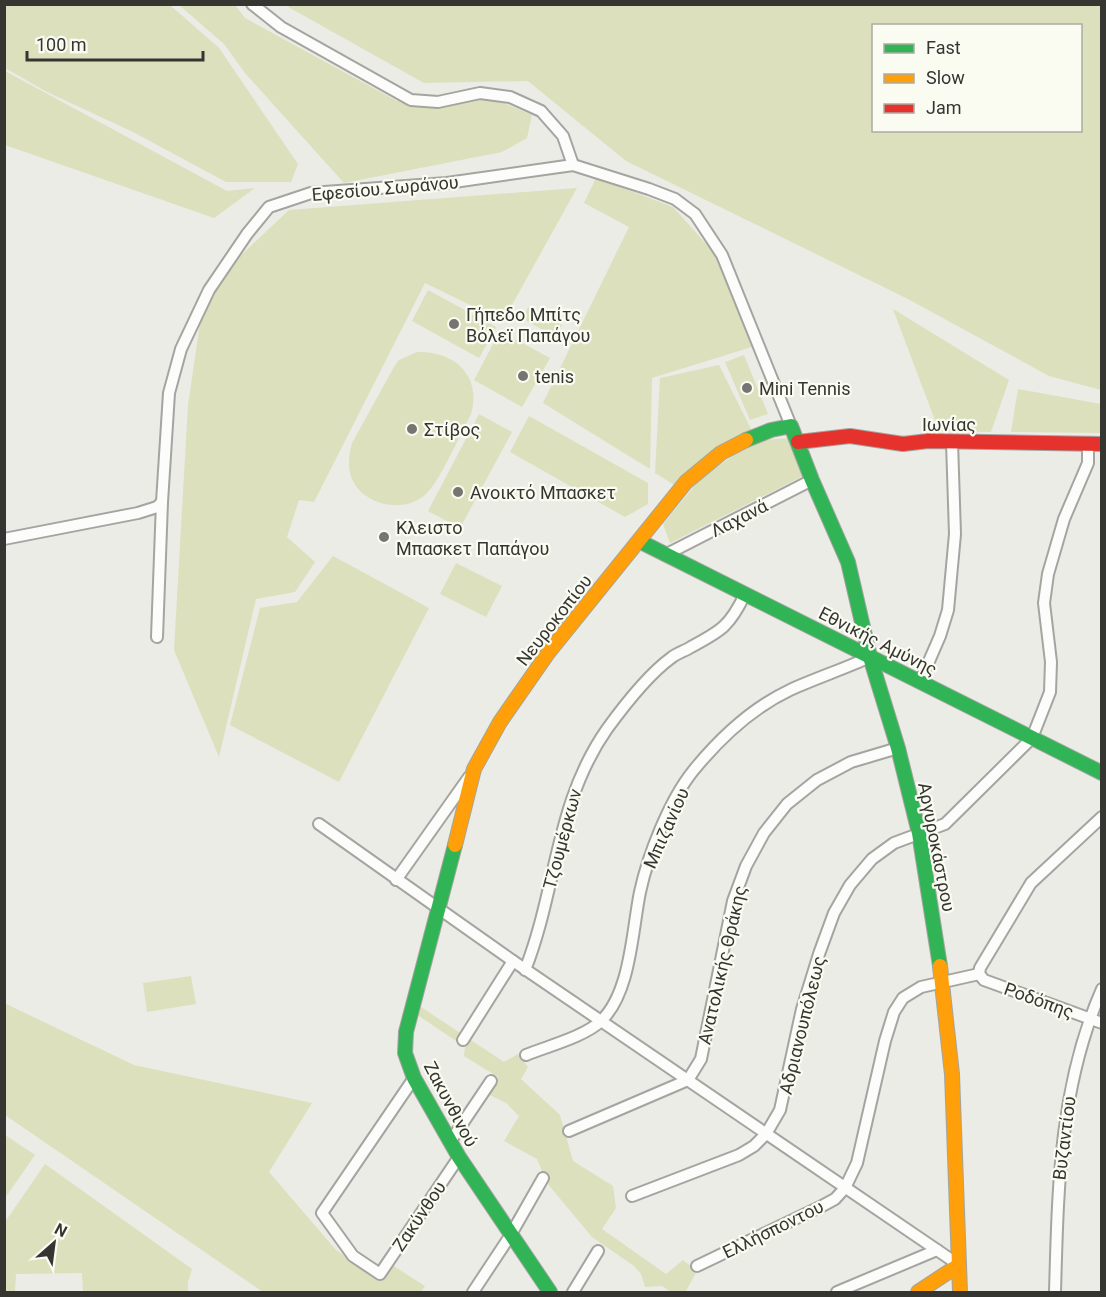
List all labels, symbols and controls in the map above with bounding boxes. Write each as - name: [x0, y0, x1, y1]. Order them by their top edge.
- scale bar: [27, 24, 202, 62]
- legend: [872, 24, 1082, 132]
- text: 100 m: [36, 34, 87, 55]
- text: Fast: [926, 37, 961, 58]
- text: Slow: [926, 67, 965, 88]
- text: Jam: [926, 97, 962, 118]
- street label: Εφεσίου Σωράνου: [311, 171, 459, 205]
- place label: Γήπεδο Μπίτς Βόλεϊ Παπάγου: [466, 304, 590, 346]
- marker: Γήπεδο Μπίτς Βόλεϊ Παπάγου: [447, 317, 461, 331]
- place label: tenis: [535, 366, 574, 387]
- marker: tenis: [516, 369, 530, 383]
- place label: Mini Tennis: [759, 378, 851, 399]
- marker: Mini Tennis: [740, 381, 754, 395]
- street label: Ιωνίας: [922, 414, 976, 435]
- place label: Στίβος: [424, 419, 480, 440]
- marker: Στίβος: [405, 422, 419, 436]
- place label: Ανοικτό Μπασκετ: [470, 482, 616, 503]
- marker: Ανοικτό Μπασκετ: [451, 485, 465, 499]
- street label: Λαχανά: [707, 494, 772, 541]
- place label: Κλειστο Μπασκετ Παπάγου: [396, 517, 549, 559]
- marker: Κλειστο Μπασκετ Παπάγου: [377, 530, 391, 544]
- street label: Νευροκοπίου: [512, 570, 596, 670]
- street label: Εθνικής Αμύνης: [815, 602, 941, 680]
- street label: Αργυροκάστρου: [914, 781, 960, 913]
- street label: Μπιζανίου: [639, 784, 693, 872]
- street label: Τζουμέρκων: [538, 786, 586, 892]
- street label: Ανατολικής Θράκης: [694, 884, 750, 1046]
- street label: Αδριανουπόλεως: [775, 954, 829, 1096]
- street label: Ροδόπης: [1001, 978, 1077, 1022]
- street label: Ζακυνθινού: [420, 1058, 482, 1150]
- street label: Βυζαντίου: [1048, 1095, 1080, 1181]
- street label: Ζακύνθου: [388, 1177, 450, 1255]
- street label: Ελλήσποντου: [719, 1196, 827, 1262]
- north arrow: [24, 1213, 84, 1273]
- text: N: [51, 1219, 70, 1241]

